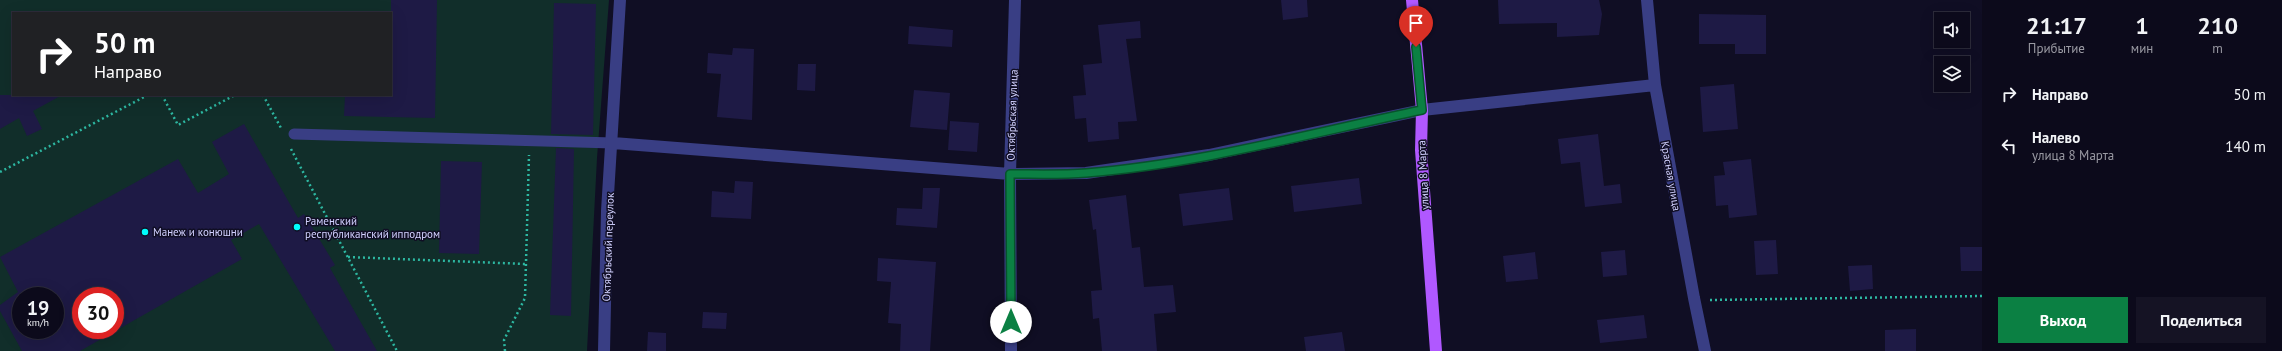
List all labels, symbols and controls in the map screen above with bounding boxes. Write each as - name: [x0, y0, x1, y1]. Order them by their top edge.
- pin: [1399, 6, 1433, 47]
- text: 21:17: [2026, 10, 2087, 41]
- text: 1: [2135, 10, 2149, 41]
- text: 210: [2197, 10, 2238, 41]
- icon: arrive: [1405, 12, 1427, 34]
- map controls: [1934, 12, 1970, 92]
- button: sound: [1934, 12, 1970, 48]
- text: 50 m: [94, 24, 155, 61]
- icon: right: [28, 28, 80, 80]
- text: Прибытие: [2028, 40, 2085, 57]
- text: мин: [2131, 40, 2153, 57]
- text: m: [2212, 40, 2223, 57]
- button: layers: [1934, 56, 1970, 92]
- text: Направо: [94, 60, 162, 83]
- street label: Октябрьская улица: [1003, 69, 1021, 161]
- icon: right: [1998, 83, 2020, 105]
- text: Направо: [2032, 85, 2088, 104]
- text: 50 m: [2233, 85, 2266, 104]
- text: Налево: [2032, 128, 2080, 147]
- icon: left: [1998, 135, 2020, 157]
- text: 140 m: [2225, 137, 2266, 156]
- street label: улица 8 Марта: [1414, 140, 1432, 210]
- street label: Красная улица: [1658, 140, 1684, 212]
- text: улица 8 Марта: [2032, 147, 2114, 164]
- street label: Октябрьский переулок: [599, 192, 617, 302]
- place label: Раменский республиканский ипподром: [305, 214, 440, 241]
- marker: Раменский республиканский ипподром: [292, 222, 302, 232]
- place label: Манеж и конюшни: [153, 225, 243, 239]
- marker: Манеж и конюшни: [140, 227, 150, 237]
- speed limit sign: 30: [72, 287, 124, 339]
- text: 19: [27, 295, 49, 321]
- button: Выход: [1998, 297, 2128, 343]
- button: Поделиться: [2136, 297, 2266, 343]
- position arrow: [990, 301, 1032, 343]
- text: km/h: [27, 316, 49, 329]

